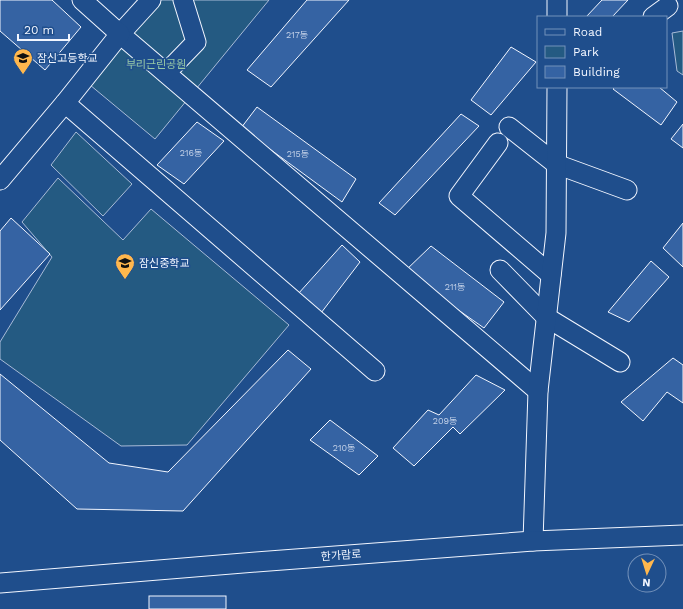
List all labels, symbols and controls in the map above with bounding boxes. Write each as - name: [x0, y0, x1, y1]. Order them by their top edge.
- scale bar: [18, 16, 69, 42]
- legend: [537, 16, 667, 88]
- text: 20 m: [24, 23, 54, 37]
- text: Road: [573, 25, 602, 39]
- house number: 217동: [286, 30, 308, 40]
- text: Park: [573, 45, 599, 59]
- school or university icon: 잠신고등학교: [12, 47, 34, 75]
- place label: 잠신고등학교: [37, 52, 98, 65]
- park label: 부리근린공원: [126, 58, 186, 71]
- text: Building: [573, 65, 620, 79]
- house number: 216동: [180, 148, 202, 158]
- house number: 215동: [287, 149, 309, 159]
- school or university icon: 잠신중학교: [114, 252, 136, 280]
- place label: 잠신중학교: [139, 257, 190, 270]
- house number: 211동: [445, 282, 465, 292]
- house number: 209동: [433, 416, 457, 426]
- house number: 210동: [333, 443, 355, 453]
- street label: 한가람로: [320, 548, 362, 563]
- north arrow: [627, 553, 667, 593]
- text: N: [642, 576, 651, 589]

